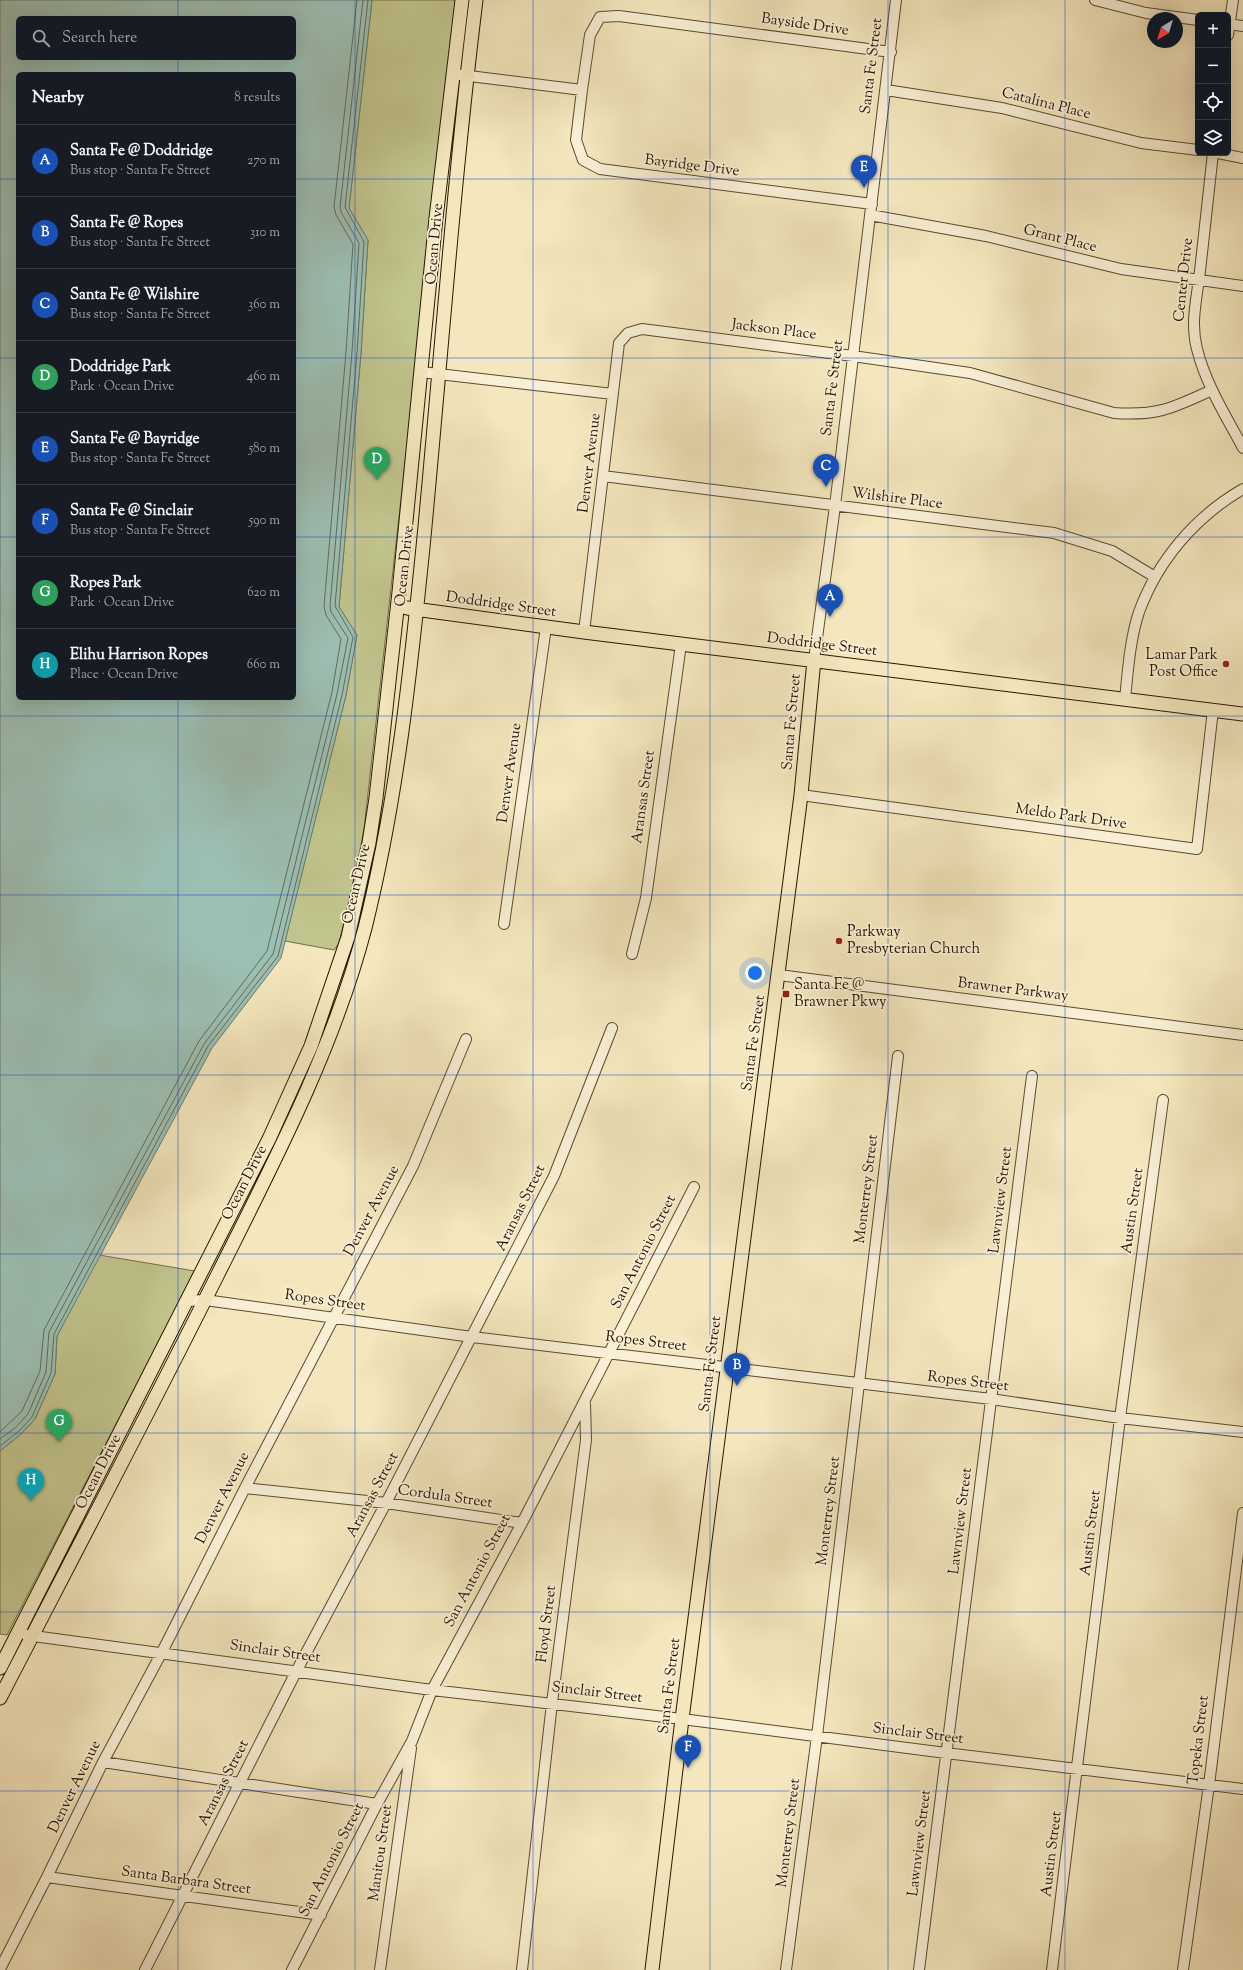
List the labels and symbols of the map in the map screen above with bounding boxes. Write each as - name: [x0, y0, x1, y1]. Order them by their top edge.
- street label: Bayside Drive: [760, 8, 850, 42]
- north arrow: [1147, 12, 1183, 48]
- street label: Santa Fe Street: [856, 17, 888, 115]
- street label: Catalina Place: [999, 83, 1093, 125]
- street label: Bayridge Drive: [643, 150, 741, 182]
- pin: E: [851, 155, 877, 188]
- street label: Ocean Drive: [421, 202, 449, 286]
- street label: Grant Place: [1021, 220, 1099, 258]
- street label: Center Drive: [1169, 237, 1199, 323]
- street label: Jackson Place: [729, 314, 818, 346]
- street label: Santa Fe Street: [817, 339, 849, 437]
- street label: Denver Avenue: [573, 412, 607, 514]
- pin: D: [364, 447, 390, 480]
- pin: C: [813, 454, 839, 487]
- street label: Wilshire Place: [850, 483, 944, 515]
- street label: Ocean Drive: [390, 524, 420, 608]
- pin: A: [817, 584, 843, 617]
- street label: Doddridge Street: [445, 587, 557, 623]
- street label: Doddridge Street: [766, 628, 878, 662]
- place label: Lamar Park Post Office: [1145, 645, 1218, 683]
- marker: Lamar Park Post Office: [1221, 659, 1231, 669]
- street label: Santa Fe Street: [777, 673, 807, 771]
- street label: Denver Avenue: [493, 722, 527, 824]
- street label: Aransas Street: [627, 749, 661, 845]
- street label: Meldo Park Drive: [1014, 799, 1128, 835]
- street label: Ocean Drive: [338, 842, 376, 926]
- place label: Parkway Presbyterian Church: [847, 922, 981, 960]
- marker: Parkway Presbyterian Church: [834, 936, 844, 946]
- your location: [745, 963, 765, 983]
- street label: Brawner Parkway: [956, 973, 1070, 1007]
- place label: Santa Fe @ Brawner Pkwy: [794, 975, 887, 1013]
- marker: Santa Fe @ Brawner Pkwy: [781, 989, 791, 999]
- street label: Santa Fe Street: [737, 994, 771, 1092]
- street label: Monterrey Street: [850, 1133, 884, 1245]
- street label: Ocean Drive: [217, 1142, 273, 1224]
- street label: Lawnview Street: [984, 1145, 1018, 1255]
- street label: Aransas Street: [491, 1161, 551, 1255]
- street label: Denver Avenue: [339, 1162, 405, 1260]
- street label: Austin Street: [1117, 1167, 1149, 1255]
- street label: San Antonio Street: [606, 1191, 682, 1313]
- street label: Ropes Street: [283, 1285, 367, 1317]
- street label: Santa Fe Street: [695, 1315, 727, 1413]
- street label: Ropes Street: [604, 1327, 688, 1357]
- pin: B: [724, 1353, 750, 1386]
- street label: Ropes Street: [926, 1367, 1010, 1397]
- pin: G: [46, 1409, 72, 1442]
- street label: Ocean Drive: [71, 1431, 127, 1513]
- street label: Denver Avenue: [191, 1448, 255, 1548]
- street label: Aransas Street: [342, 1449, 404, 1541]
- street label: Monterrey Street: [812, 1455, 846, 1567]
- street label: Lawnview Street: [944, 1466, 978, 1576]
- pin: H: [18, 1468, 44, 1501]
- street label: Cordula Street: [396, 1480, 494, 1514]
- street label: Austin Street: [1075, 1489, 1107, 1577]
- street label: San Antonio Street: [439, 1511, 517, 1631]
- street label: Floyd Street: [532, 1584, 562, 1664]
- street label: Sinclair Street: [228, 1635, 322, 1669]
- street label: Santa Fe Street: [654, 1637, 686, 1735]
- street label: Sinclair Street: [550, 1677, 644, 1709]
- street label: Topeka Street: [1183, 1694, 1215, 1786]
- street label: Sinclair Street: [871, 1718, 965, 1750]
- pin: F: [675, 1735, 701, 1768]
- street label: Aransas Street: [193, 1736, 255, 1830]
- street label: Denver Avenue: [44, 1737, 106, 1837]
- street label: Monterrey Street: [772, 1777, 806, 1889]
- street label: Lawnview Street: [903, 1788, 937, 1898]
- street label: San Antonio Street: [294, 1799, 370, 1921]
- street label: Manitou Street: [364, 1803, 398, 1903]
- street label: Austin Street: [1036, 1810, 1068, 1898]
- street label: Santa Barbara Street: [120, 1861, 252, 1901]

